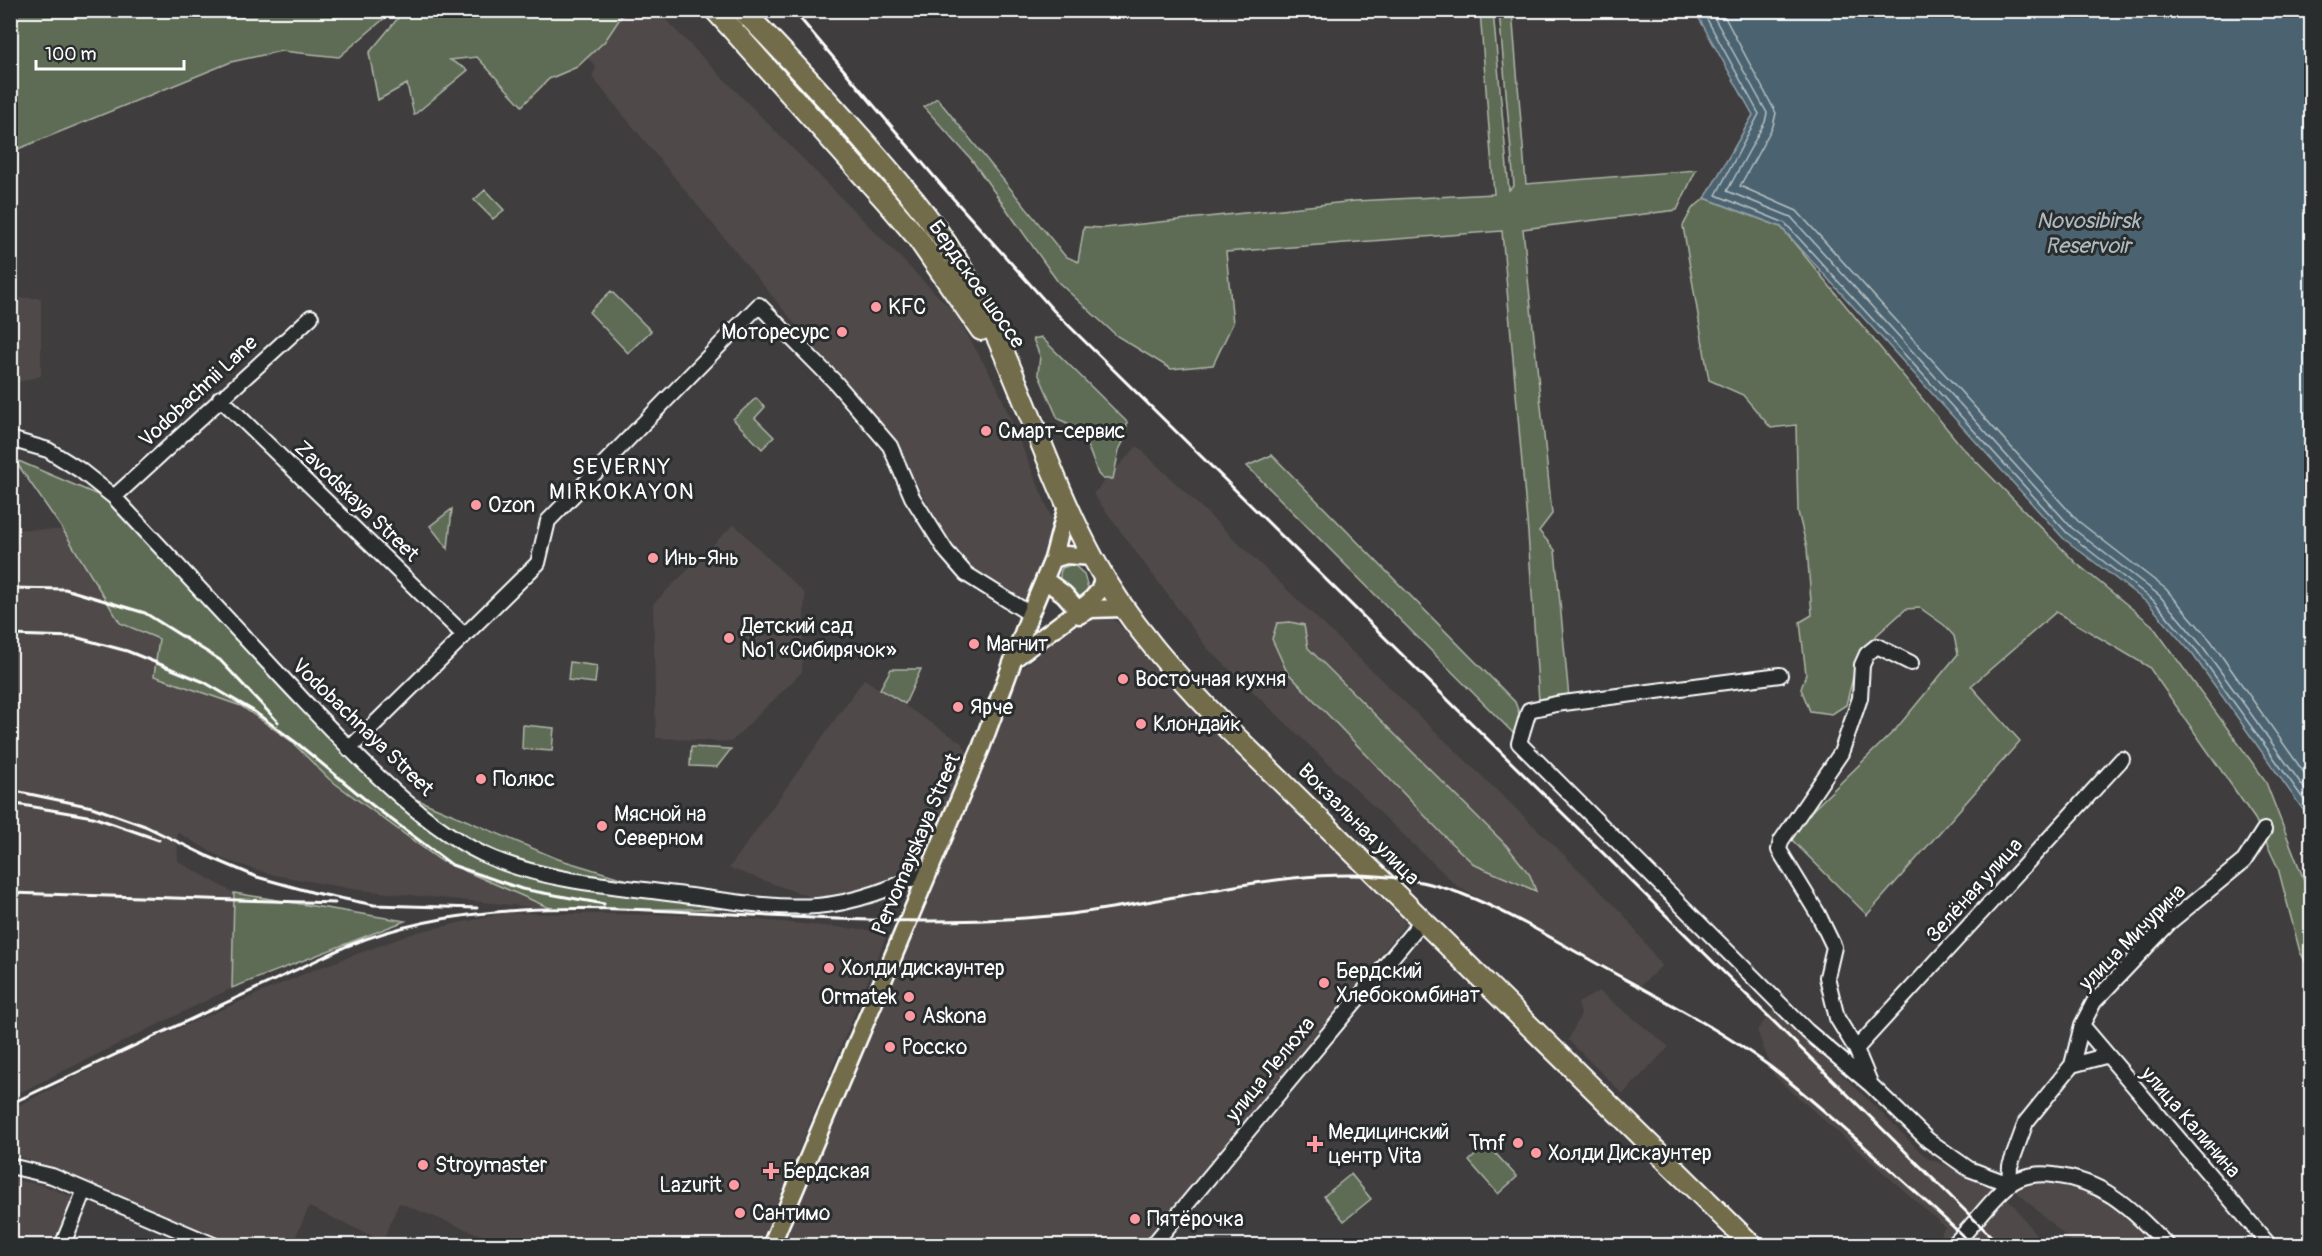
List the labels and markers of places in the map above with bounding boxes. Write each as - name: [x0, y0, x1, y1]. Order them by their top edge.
- place label: KFC: [888, 294, 926, 321]
- marker: KFC: [869, 300, 883, 314]
- place label: Моторесурс: [721, 319, 830, 346]
- marker: Моторесурс: [835, 325, 849, 339]
- place label: Смарт-сервис: [998, 418, 1125, 445]
- marker: Смарт-сервис: [979, 424, 993, 438]
- place label: Ozon: [488, 492, 535, 519]
- marker: Ozon: [469, 498, 483, 512]
- place label: Инь-Янь: [665, 545, 739, 572]
- marker: Инь-Янь: [646, 551, 660, 565]
- place label: Детский сад №1 «Сибирячок»: [740, 613, 897, 664]
- marker: Детский сад №1 «Сибирячок»: [722, 631, 736, 645]
- place label: Магнит: [986, 631, 1049, 658]
- marker: Магнит: [967, 637, 981, 651]
- place label: Восточная кухня: [1135, 666, 1286, 693]
- marker: Восточная кухня: [1116, 672, 1130, 686]
- place label: Ярче: [970, 694, 1014, 721]
- marker: Ярче: [951, 700, 965, 714]
- place label: Клондайк: [1153, 711, 1241, 738]
- marker: Клондайк: [1134, 717, 1148, 731]
- place label: Полюс: [493, 766, 555, 793]
- marker: Полюс: [474, 772, 488, 786]
- place label: Мясной на Северном: [614, 801, 706, 852]
- marker: Мясной на Северном: [595, 819, 609, 833]
- place label: Холди дискаунтер: [841, 955, 1005, 982]
- place label: Бердский Хлебокомбинат: [1336, 958, 1481, 1009]
- marker: Холди дискаунтер: [822, 961, 836, 975]
- marker: Бердский Хлебокомбинат: [1317, 976, 1331, 990]
- place label: Ormatek: [821, 984, 897, 1011]
- marker: Ormatek: [902, 990, 916, 1004]
- place label: Askona: [922, 1003, 987, 1030]
- marker: Askona: [903, 1009, 917, 1023]
- place label: Росско: [902, 1034, 967, 1061]
- marker: Росско: [883, 1040, 897, 1054]
- place label: Медицинский центр Vita: [1328, 1119, 1449, 1170]
- place label: Tmf: [1468, 1130, 1506, 1157]
- marker: Медицинский центр Vita: [1306, 1135, 1324, 1153]
- marker: Tmf: [1511, 1136, 1525, 1150]
- place label: Холди Дискаунтер: [1548, 1140, 1712, 1167]
- marker: Холди Дискаунтер: [1529, 1146, 1543, 1160]
- place label: Stroymaster: [435, 1152, 548, 1179]
- marker: Stroymaster: [416, 1158, 430, 1172]
- place label: Бердская: [783, 1158, 870, 1185]
- marker: Бердская: [764, 1164, 778, 1178]
- place label: Lazurit: [659, 1172, 723, 1199]
- marker: Lazurit: [727, 1178, 741, 1192]
- place label: Сантимо: [752, 1200, 830, 1227]
- marker: Сантимо: [733, 1206, 747, 1220]
- place label: Пятёрочка: [1147, 1206, 1244, 1233]
- marker: Пятёрочка: [1128, 1212, 1142, 1226]

